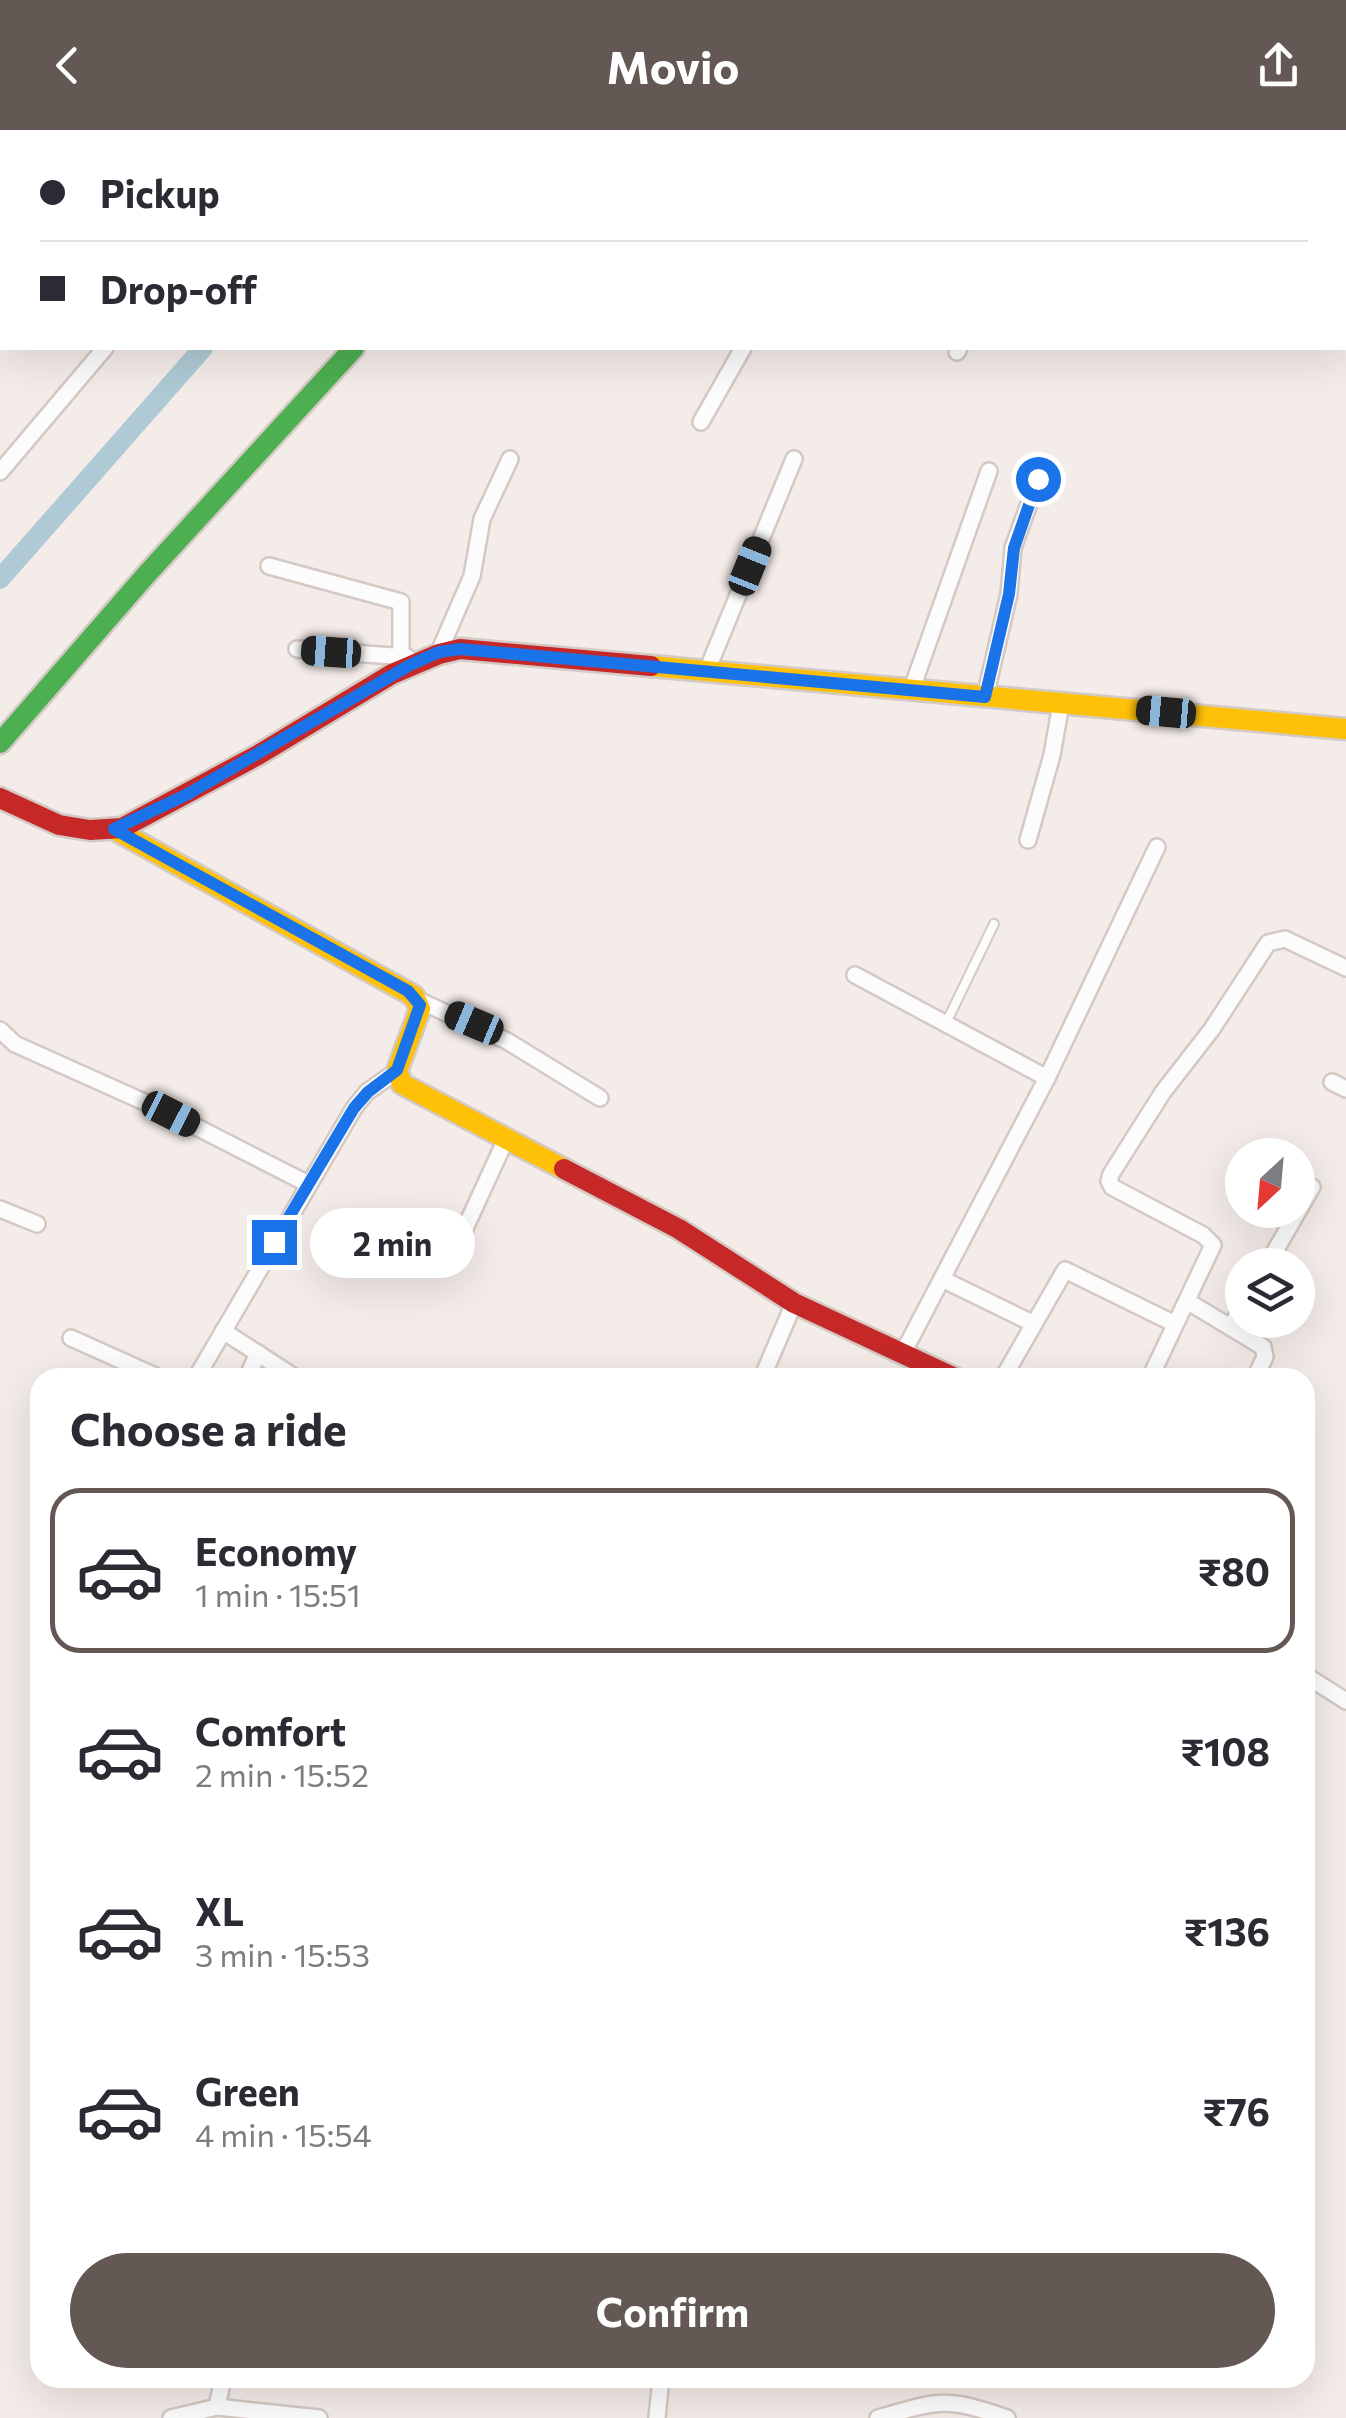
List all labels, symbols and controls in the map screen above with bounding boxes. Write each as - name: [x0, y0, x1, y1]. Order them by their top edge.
- icon: back: [40, 38, 95, 93]
- text: Movio: [607, 38, 739, 93]
- icon: share: [1251, 38, 1306, 93]
- text: Pickup: [100, 169, 220, 216]
- text: Drop-off: [100, 265, 257, 312]
- route start: [1016, 457, 1061, 502]
- car: [725, 533, 775, 599]
- car: [300, 635, 362, 669]
- car: [1135, 694, 1197, 730]
- car: [441, 997, 507, 1049]
- car: [137, 1087, 205, 1141]
- north arrow: [1225, 1138, 1315, 1228]
- map controls: [1225, 1138, 1315, 1338]
- callout: 2 min: [309, 1207, 474, 1277]
- route end: [252, 1220, 297, 1265]
- text: 2 min: [353, 1223, 432, 1263]
- button: layers: [1225, 1248, 1315, 1338]
- text: Choose a ride: [70, 1400, 347, 1455]
- icon: car: [75, 1526, 165, 1616]
- text: Economy: [195, 1527, 357, 1574]
- text: ₹80: [1198, 1547, 1270, 1594]
- text: 1 min · 15:51: [195, 1574, 361, 1614]
- icon: car: [75, 1706, 165, 1796]
- text: Comfort: [195, 1707, 346, 1754]
- text: ₹108: [1181, 1727, 1270, 1774]
- text: 2 min · 15:52: [195, 1754, 369, 1794]
- icon: car: [75, 1886, 165, 1976]
- text: XL: [195, 1887, 244, 1934]
- text: ₹136: [1184, 1907, 1270, 1954]
- text: 3 min · 15:53: [195, 1934, 370, 1974]
- icon: car: [75, 2066, 165, 2156]
- text: Green: [195, 2067, 300, 2114]
- text: ₹76: [1202, 2087, 1270, 2134]
- text: 4 min · 15:54: [195, 2114, 372, 2154]
- button: Confirm: [70, 2253, 1275, 2368]

